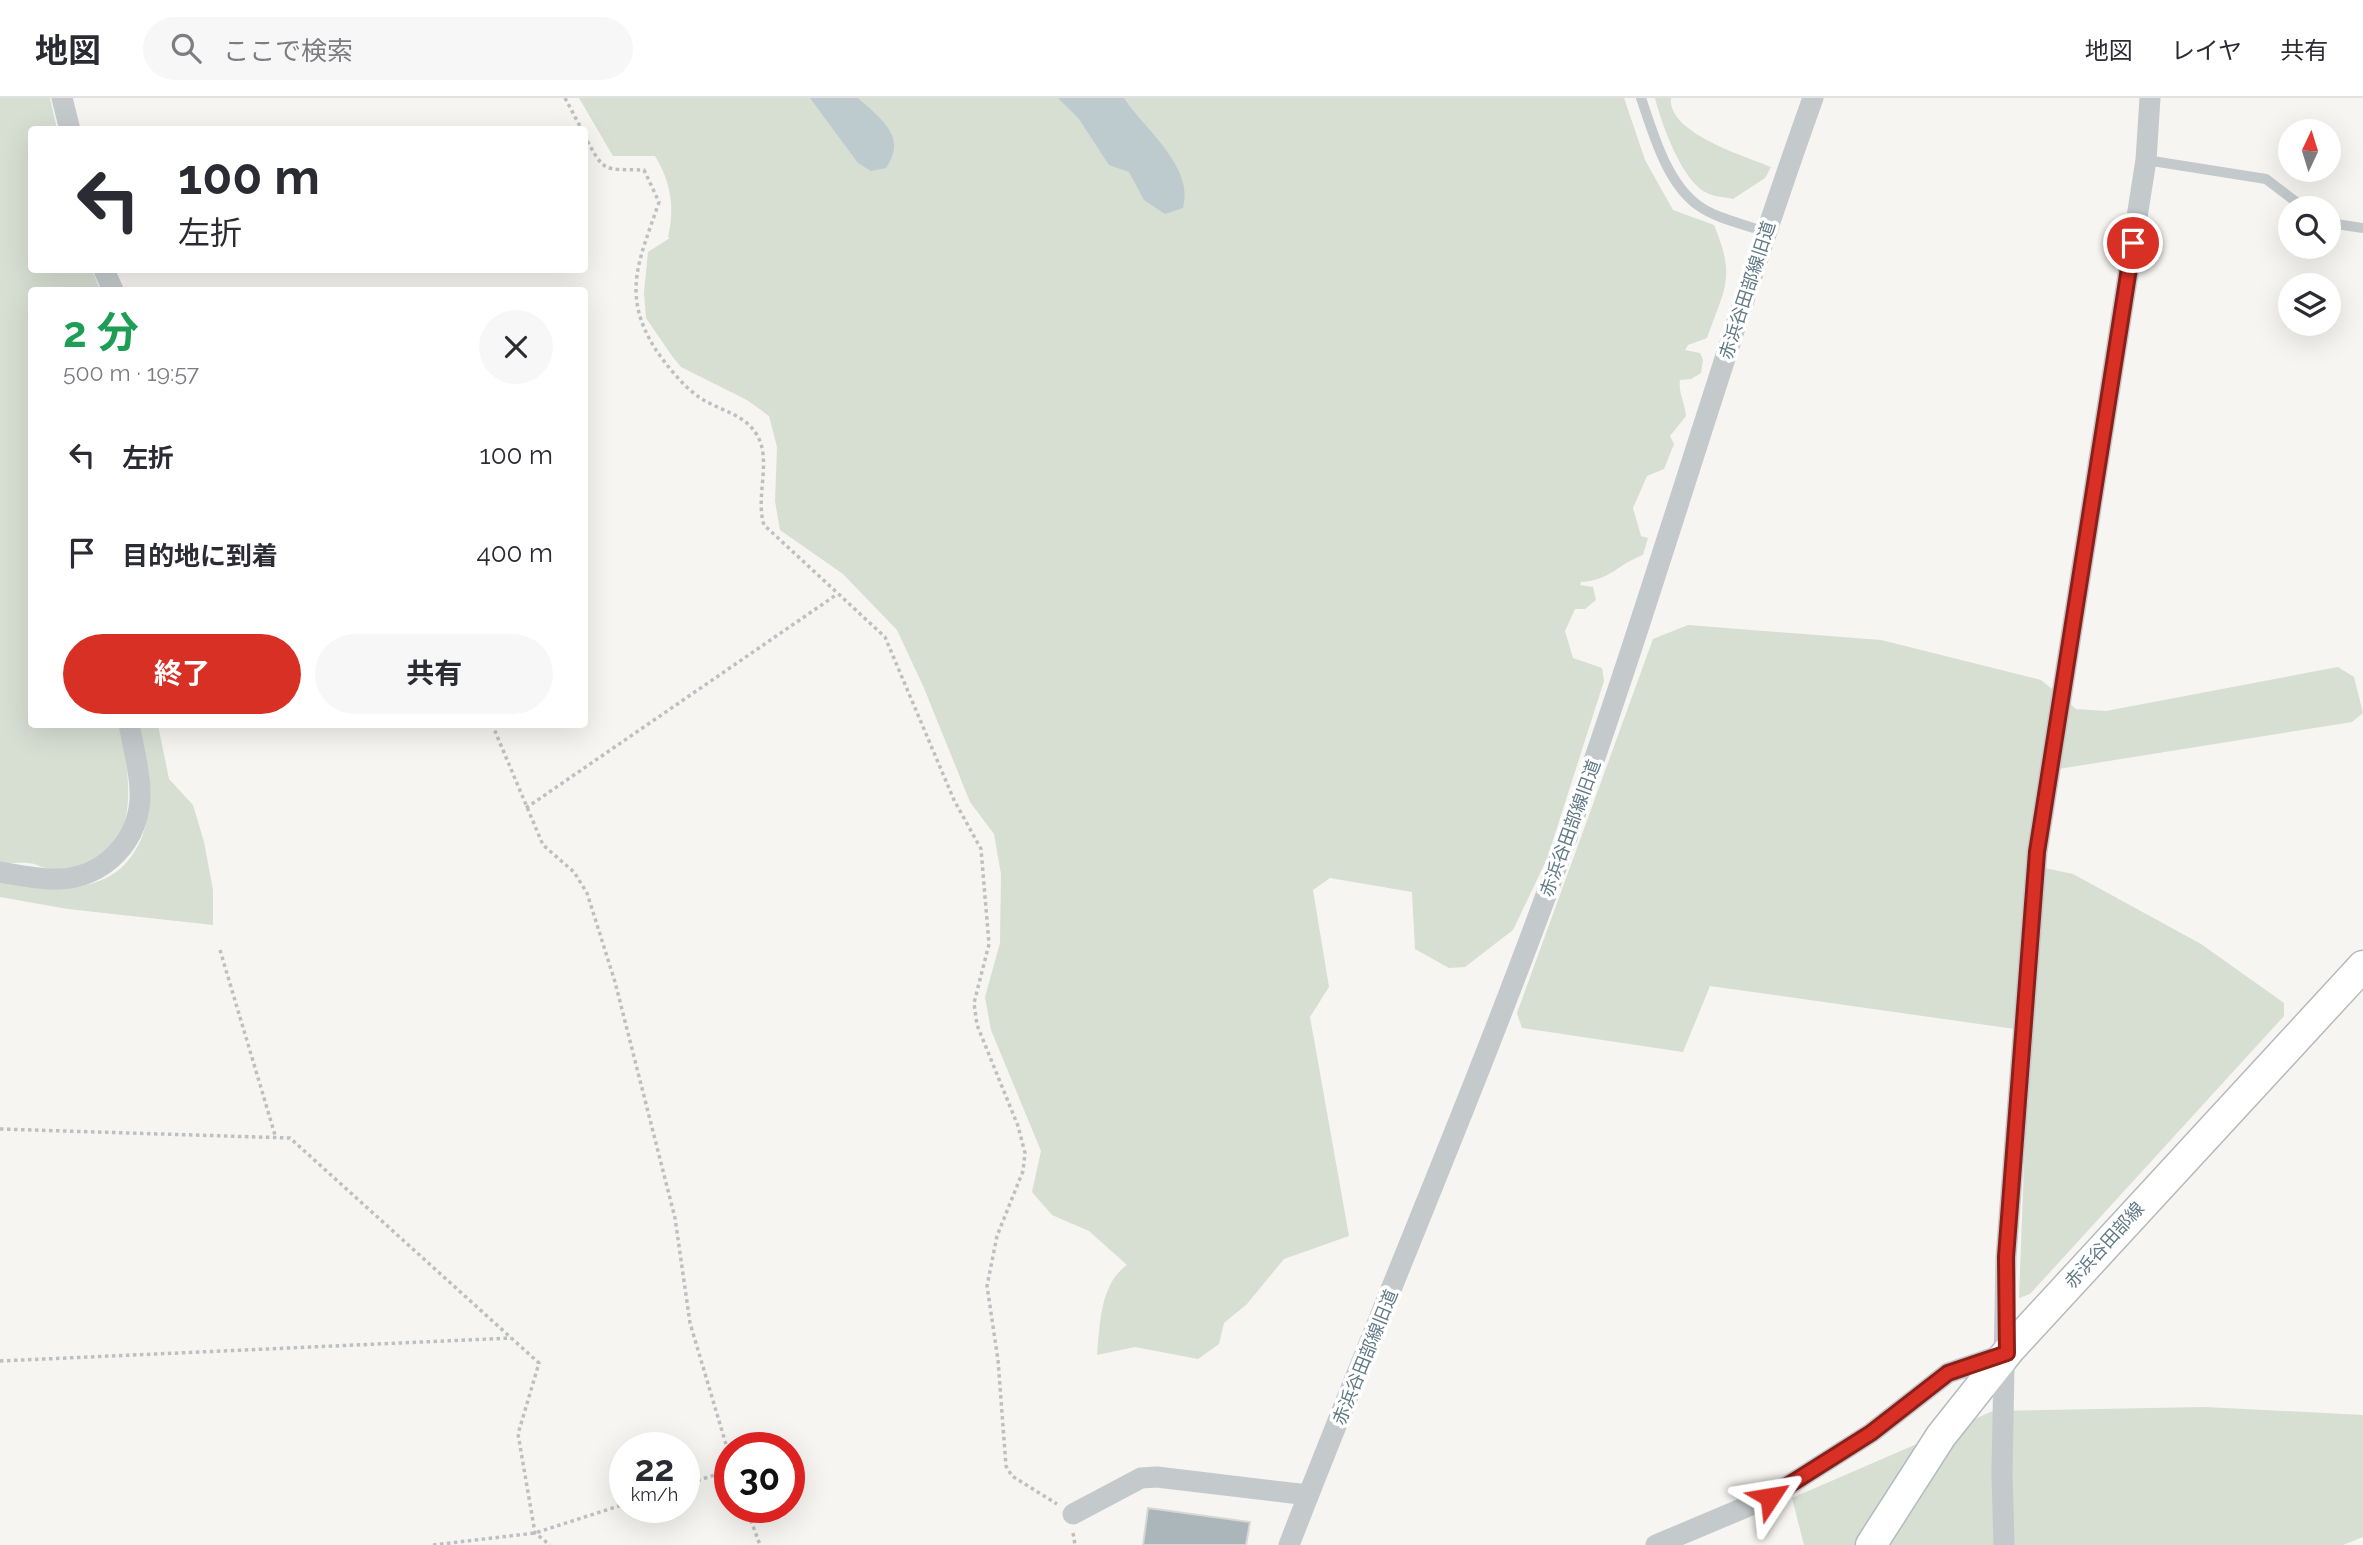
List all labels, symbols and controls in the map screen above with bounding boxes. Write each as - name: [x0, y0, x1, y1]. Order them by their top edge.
- search box: [143, 17, 633, 80]
- icon: search: [167, 29, 205, 67]
- text: 地図: [35, 31, 101, 70]
- text: ここで検索: [223, 36, 353, 66]
- text: 地図: [2085, 36, 2133, 65]
- text: レイヤ: [2171, 36, 2242, 65]
- text: 共有: [2280, 36, 2328, 65]
- north arrow: [2278, 119, 2342, 182]
- map controls: [2278, 119, 2341, 336]
- text: 100 m: [178, 148, 320, 205]
- icon: left: [63, 154, 154, 245]
- button: search: [2278, 196, 2341, 259]
- pin: [2103, 213, 2163, 273]
- text: 左折: [178, 214, 242, 251]
- street label: 赤浜谷田部線旧道: [1715, 218, 1779, 362]
- icon: arrive: [2114, 224, 2152, 262]
- button: layers: [2278, 273, 2341, 336]
- text: 2 分: [63, 308, 139, 357]
- button: close: [479, 310, 553, 384]
- text: 500 m · 19:57: [63, 359, 199, 386]
- icon: left: [63, 436, 101, 474]
- text: 100 m: [480, 440, 553, 470]
- text: 左折: [122, 443, 174, 473]
- icon: arrive: [63, 534, 101, 572]
- text: 400 m: [476, 538, 553, 568]
- text: 目的地に到着: [122, 541, 278, 571]
- button: 終了: [63, 634, 301, 714]
- button: 共有: [315, 634, 553, 714]
- street label: 赤浜谷田部線旧道: [1536, 757, 1604, 899]
- street label: 赤浜谷田部線: [2060, 1198, 2148, 1292]
- street label: 赤浜谷田部線旧道: [1328, 1286, 1402, 1428]
- speed limit sign: 30: [714, 1432, 805, 1523]
- text: 22: [635, 1448, 674, 1489]
- position arrow: [1733, 1460, 1807, 1534]
- text: km/h: [631, 1484, 678, 1505]

